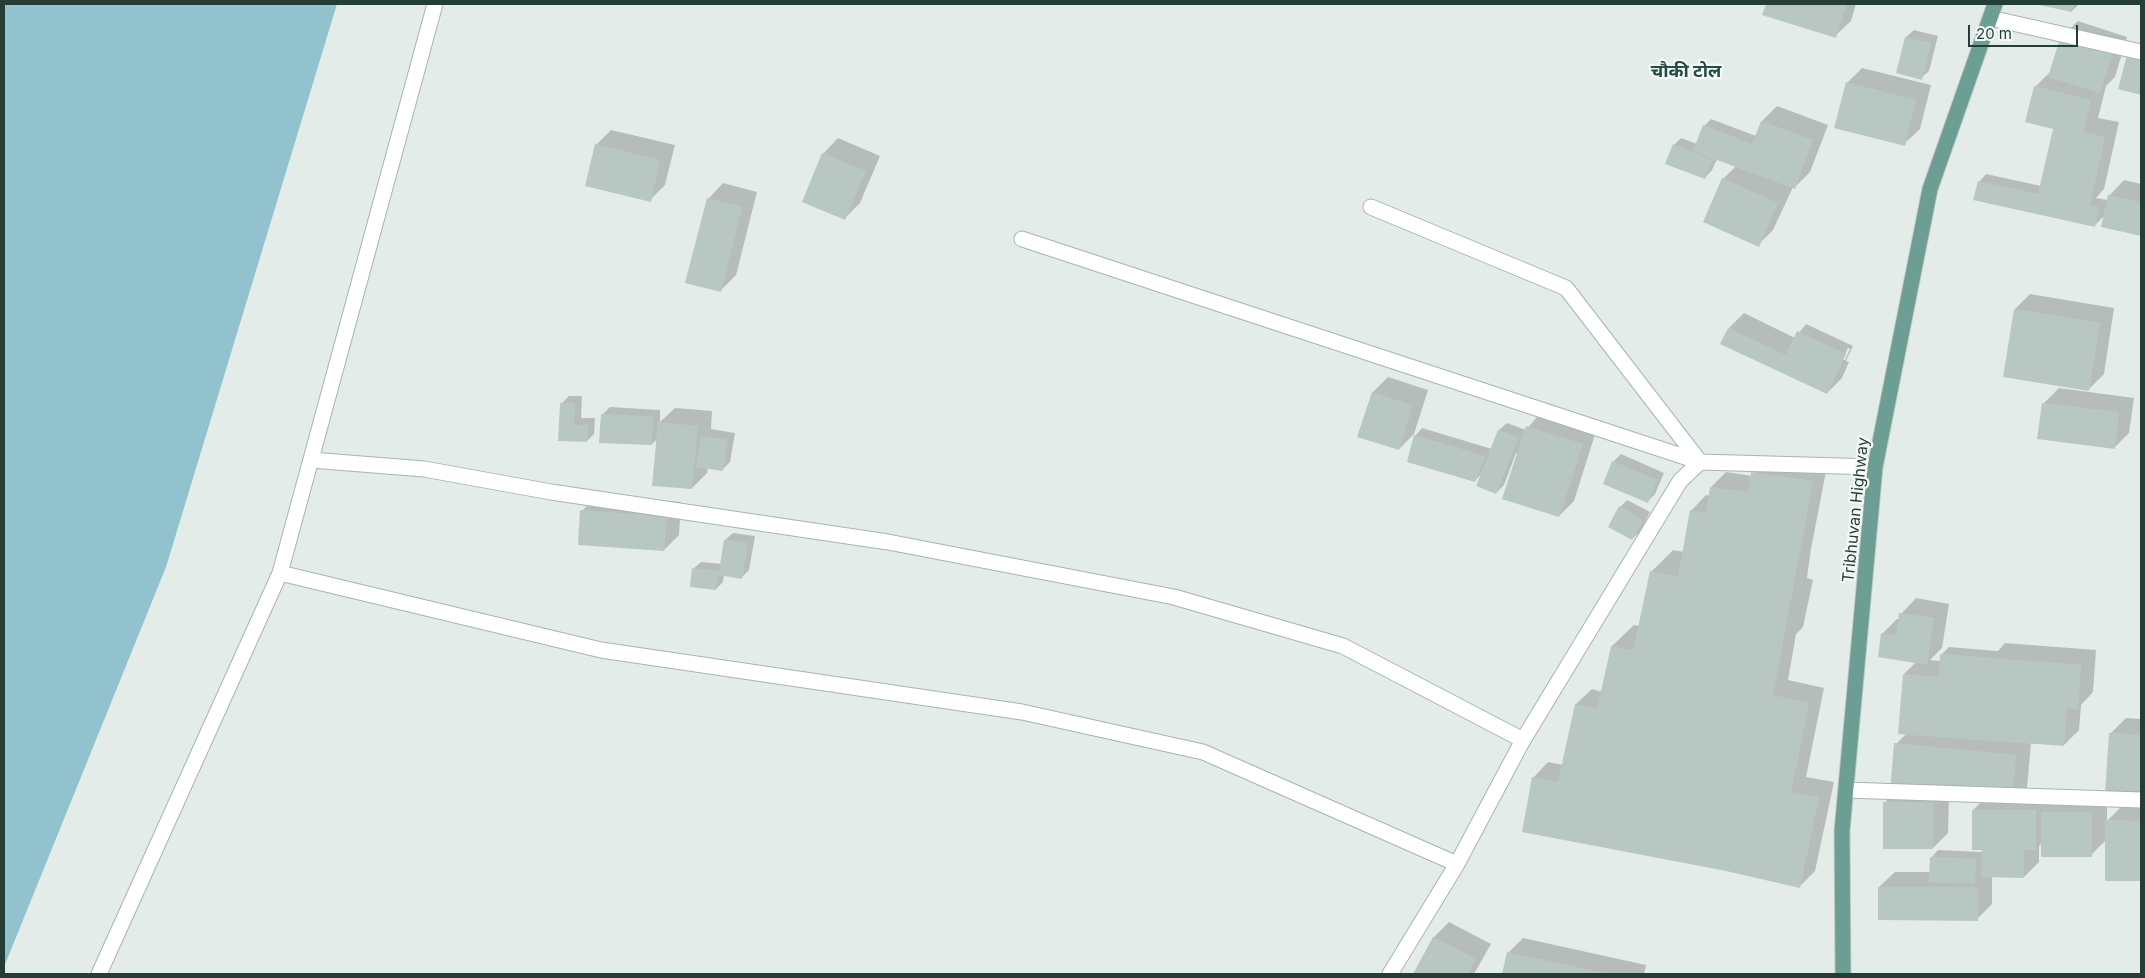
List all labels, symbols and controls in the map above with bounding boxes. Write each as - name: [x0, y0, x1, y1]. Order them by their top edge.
- scale bar: [1970, 15, 2080, 47]
- text: 20 m: [1976, 24, 2012, 43]
- district label: चौकी टोल: [1651, 61, 1721, 83]
- street label: Tribhuvan Highway: [1839, 436, 1873, 584]

